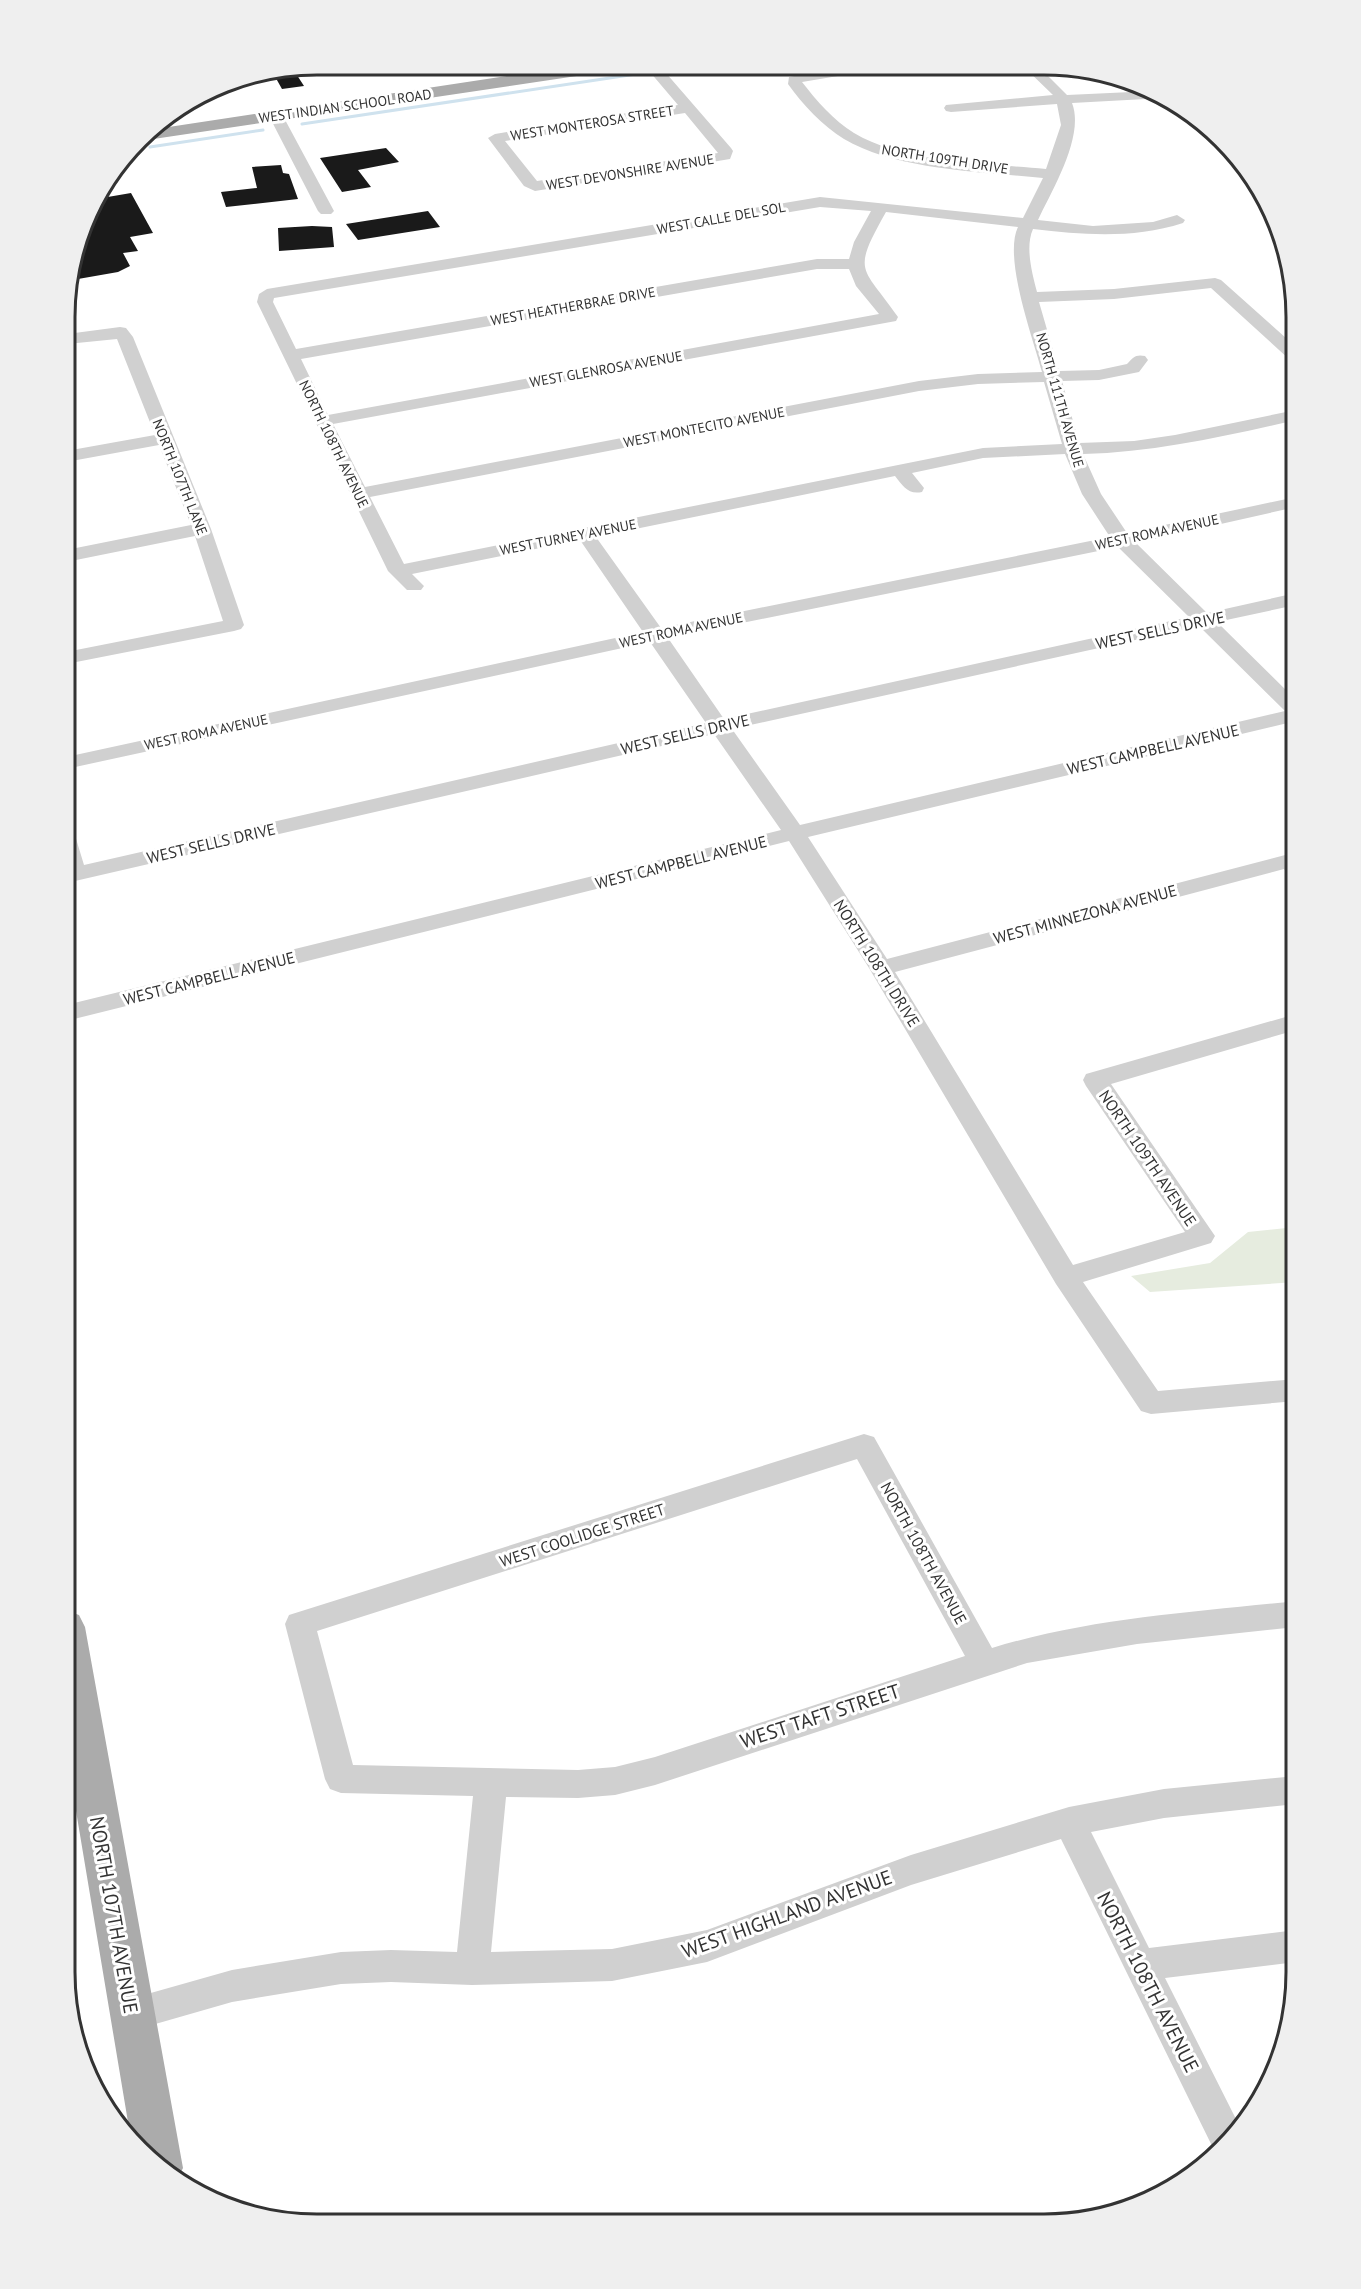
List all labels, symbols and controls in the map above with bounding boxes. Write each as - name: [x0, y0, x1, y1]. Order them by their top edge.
- street label: WEST INDIAN SCHOOL ROAD: [257, 85, 433, 127]
- street label: WEST MONTEROSA STREET: [509, 101, 675, 145]
- street label: NORTH 109TH DRIVE: [880, 140, 1010, 178]
- street label: WEST DEVONSHIRE AVENUE: [545, 150, 715, 194]
- street label: WEST CALLE DEL SOL: [655, 198, 787, 238]
- street label: WEST HEATHERBRAE DRIVE: [489, 283, 657, 329]
- street label: NORTH 111TH AVENUE: [1032, 330, 1088, 470]
- street label: WEST GLENROSA AVENUE: [528, 347, 684, 391]
- street label: NORTH 108TH AVENUE: [295, 377, 373, 511]
- street label: WEST MONTECITO AVENUE: [622, 403, 786, 451]
- street label: NORTH 107TH LANE: [148, 416, 212, 538]
- street label: WEST ROMA AVENUE: [1094, 510, 1220, 554]
- street label: WEST TURNEY AVENUE: [498, 515, 638, 559]
- street label: WEST SELLS DRIVE: [1094, 607, 1226, 653]
- street label: WEST ROMA AVENUE: [618, 608, 744, 652]
- street label: WEST SELLS DRIVE: [619, 709, 751, 759]
- street label: WEST ROMA AVENUE: [143, 710, 269, 754]
- street label: WEST CAMPBELL AVENUE: [1065, 719, 1241, 779]
- street label: WEST SELLS DRIVE: [145, 818, 277, 868]
- street label: WEST CAMPBELL AVENUE: [593, 831, 769, 893]
- street label: WEST MINNEZONA AVENUE: [991, 880, 1179, 948]
- street label: NORTH 108TH DRIVE: [830, 896, 924, 1030]
- street label: WEST CAMPBELL AVENUE: [121, 947, 297, 1009]
- street label: NORTH 109TH AVENUE: [1095, 1086, 1201, 1230]
- street label: NORTH 108TH AVENUE: [877, 1478, 971, 1628]
- street label: WEST COOLIDGE STREET: [497, 1499, 667, 1571]
- street label: WEST TAFT STREET: [737, 1678, 903, 1754]
- street label: NORTH 107TH AVENUE: [84, 1814, 144, 2016]
- street label: WEST HIGHLAND AVENUE: [678, 1864, 896, 1964]
- street label: NORTH 108TH AVENUE: [1091, 1887, 1205, 2077]

